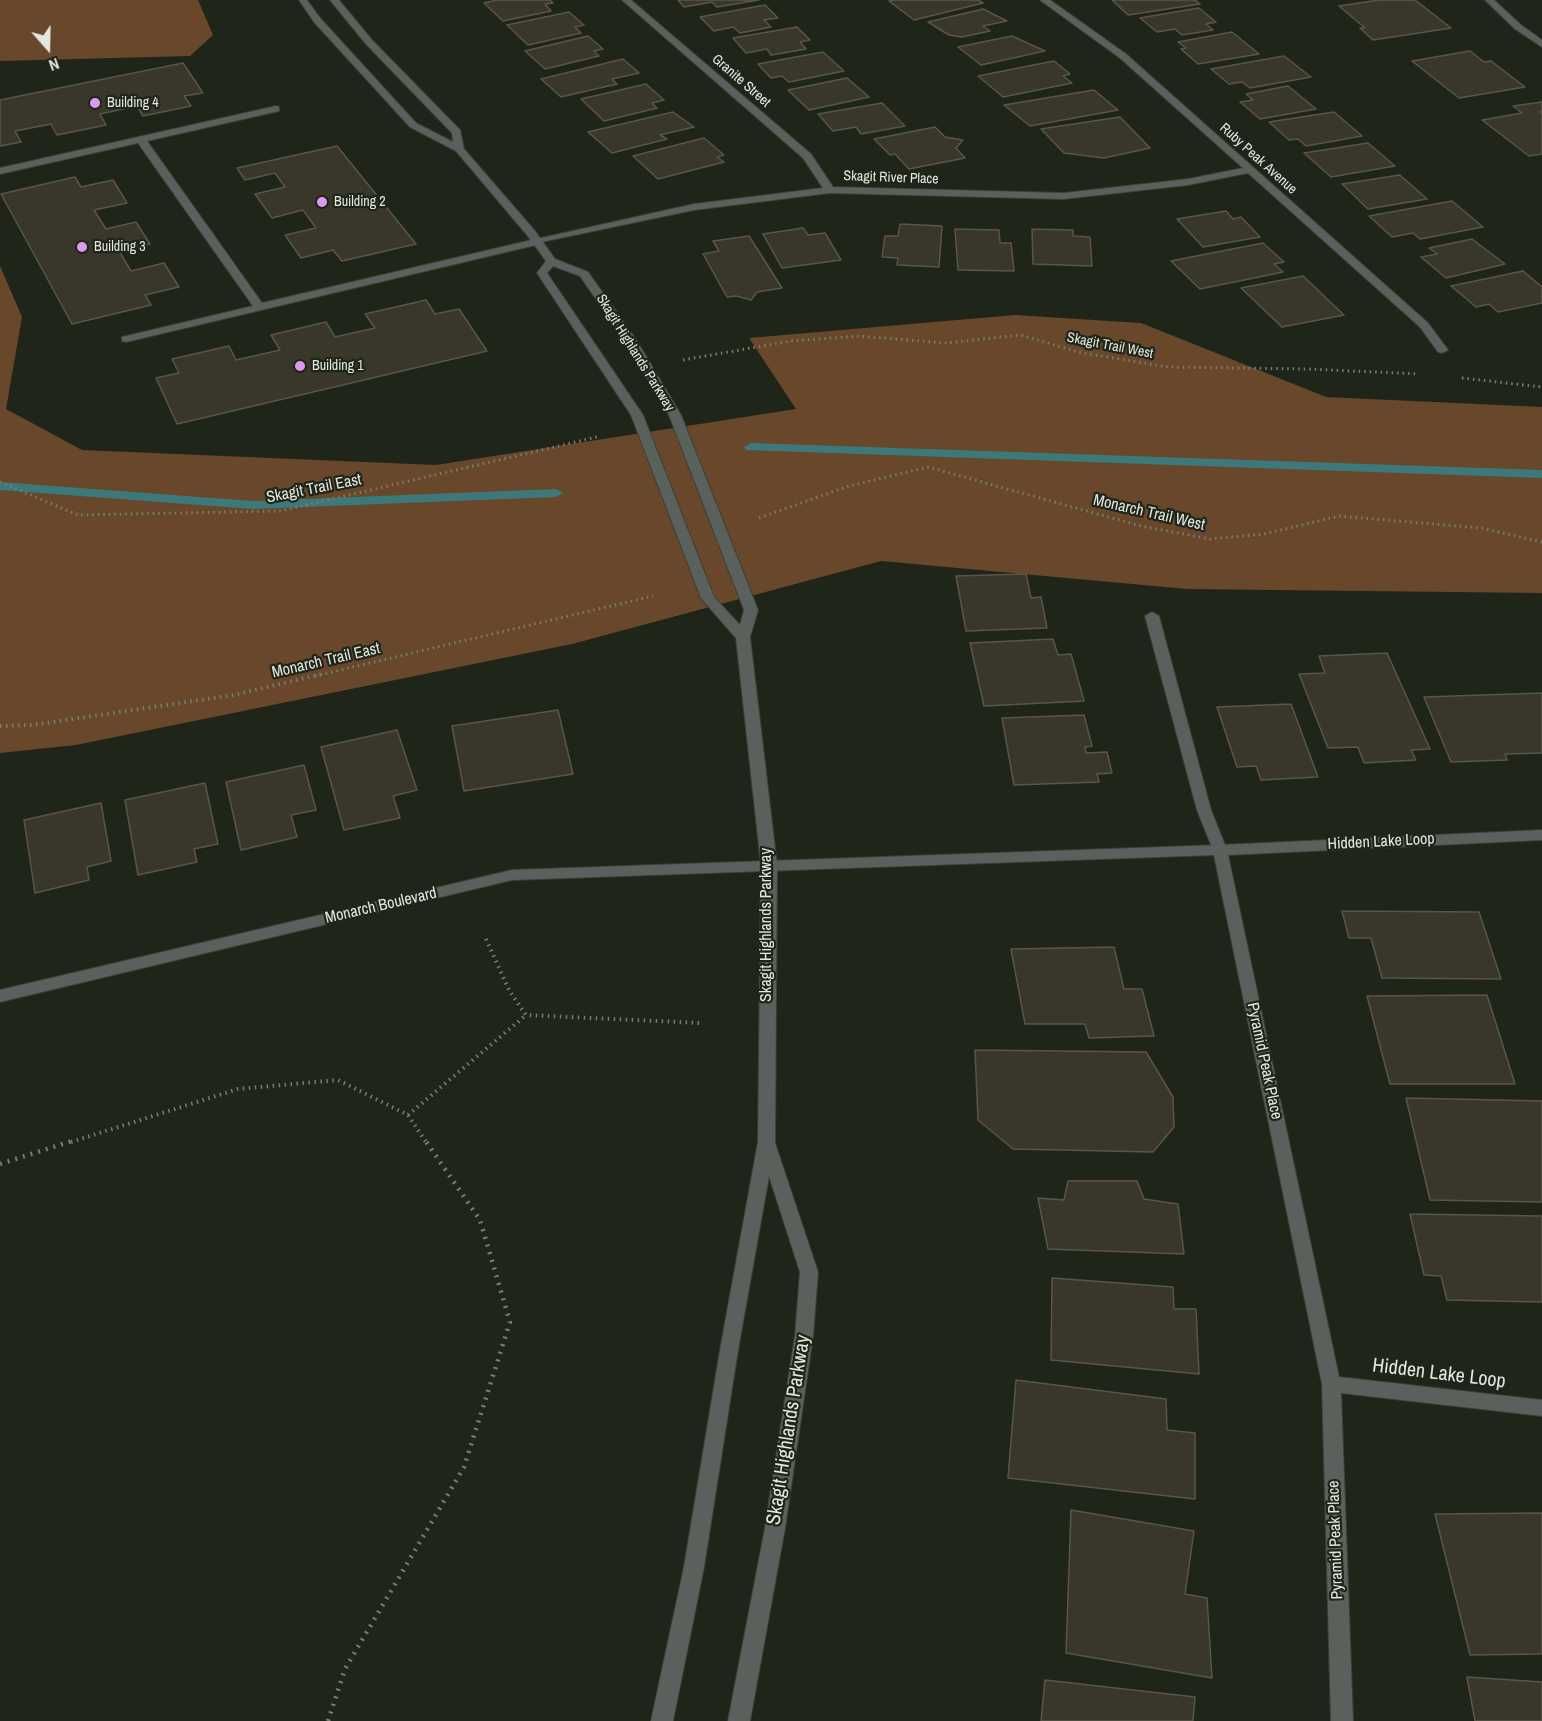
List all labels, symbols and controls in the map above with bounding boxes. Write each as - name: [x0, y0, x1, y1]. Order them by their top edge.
- north arrow: [18, 18, 78, 78]
- street label: Granite Street: [708, 51, 774, 111]
- text: N: [46, 53, 62, 77]
- place label: Building 4: [107, 95, 159, 111]
- marker: Building 4: [88, 96, 102, 110]
- street label: Ruby Peak Avenue: [1216, 120, 1300, 198]
- street label: Skagit River Place: [843, 168, 939, 188]
- place label: Building 2: [334, 194, 386, 210]
- marker: Building 2: [315, 195, 329, 209]
- place label: Building 3: [94, 239, 146, 255]
- marker: Building 3: [75, 240, 89, 254]
- street label: Skagit Highlands Parkway: [592, 291, 678, 415]
- street label: Skagit Trail West: [1065, 329, 1155, 363]
- place label: Building 1: [312, 358, 364, 374]
- marker: Building 1: [293, 359, 307, 373]
- street label: Skagit Trail East: [265, 470, 363, 508]
- street label: Monarch Trail West: [1091, 491, 1207, 535]
- street label: Monarch Trail East: [270, 639, 382, 683]
- street label: Hidden Lake Loop: [1327, 830, 1435, 854]
- street label: Skagit Highlands Parkway: [757, 848, 777, 1002]
- street label: Monarch Boulevard: [323, 884, 439, 928]
- street label: Pyramid Peak Place: [1242, 1001, 1286, 1121]
- street label: Skagit Highlands Parkway: [762, 1333, 816, 1527]
- street label: Hidden Lake Loop: [1371, 1354, 1507, 1394]
- street label: Pyramid Peak Place: [1324, 1480, 1348, 1600]

